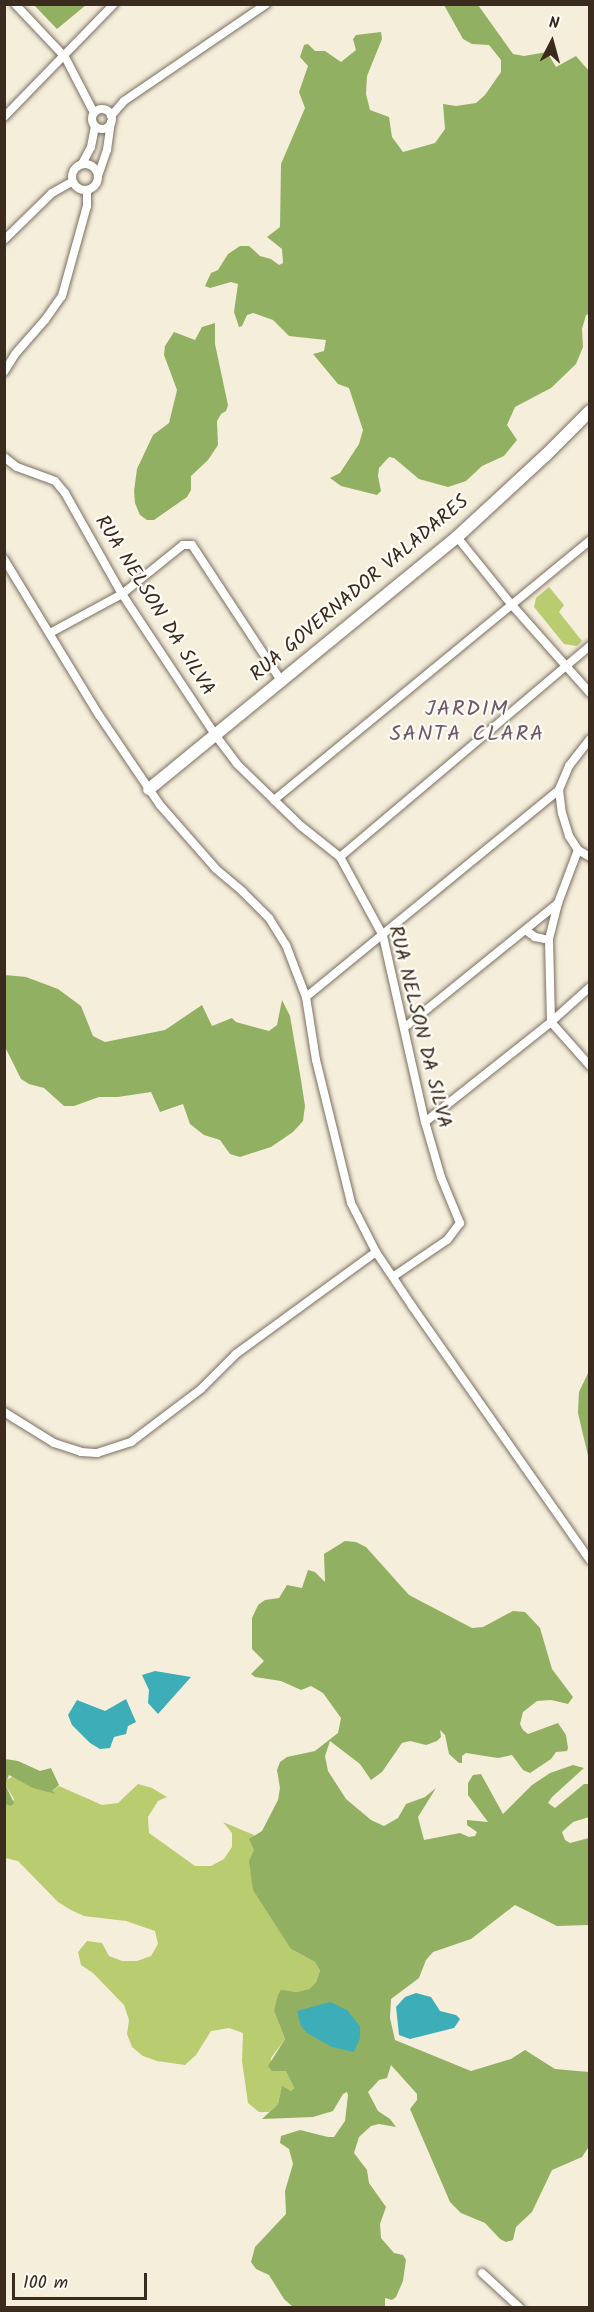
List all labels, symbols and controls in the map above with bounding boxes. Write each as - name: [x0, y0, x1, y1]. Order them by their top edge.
- text: N: [548, 11, 560, 37]
- north arrow: [522, 12, 582, 72]
- street label: RUA GOVERNADOR VALADARES: [246, 491, 474, 687]
- street label: RUA NELSON DA SILVA: [89, 511, 219, 701]
- district label: JARDIM SANTA CLARA: [389, 696, 545, 748]
- street label: RUA NELSON DA SILVA: [382, 923, 456, 1131]
- scale bar: [15, 2261, 150, 2299]
- text: 100 m: [23, 2269, 68, 2298]

